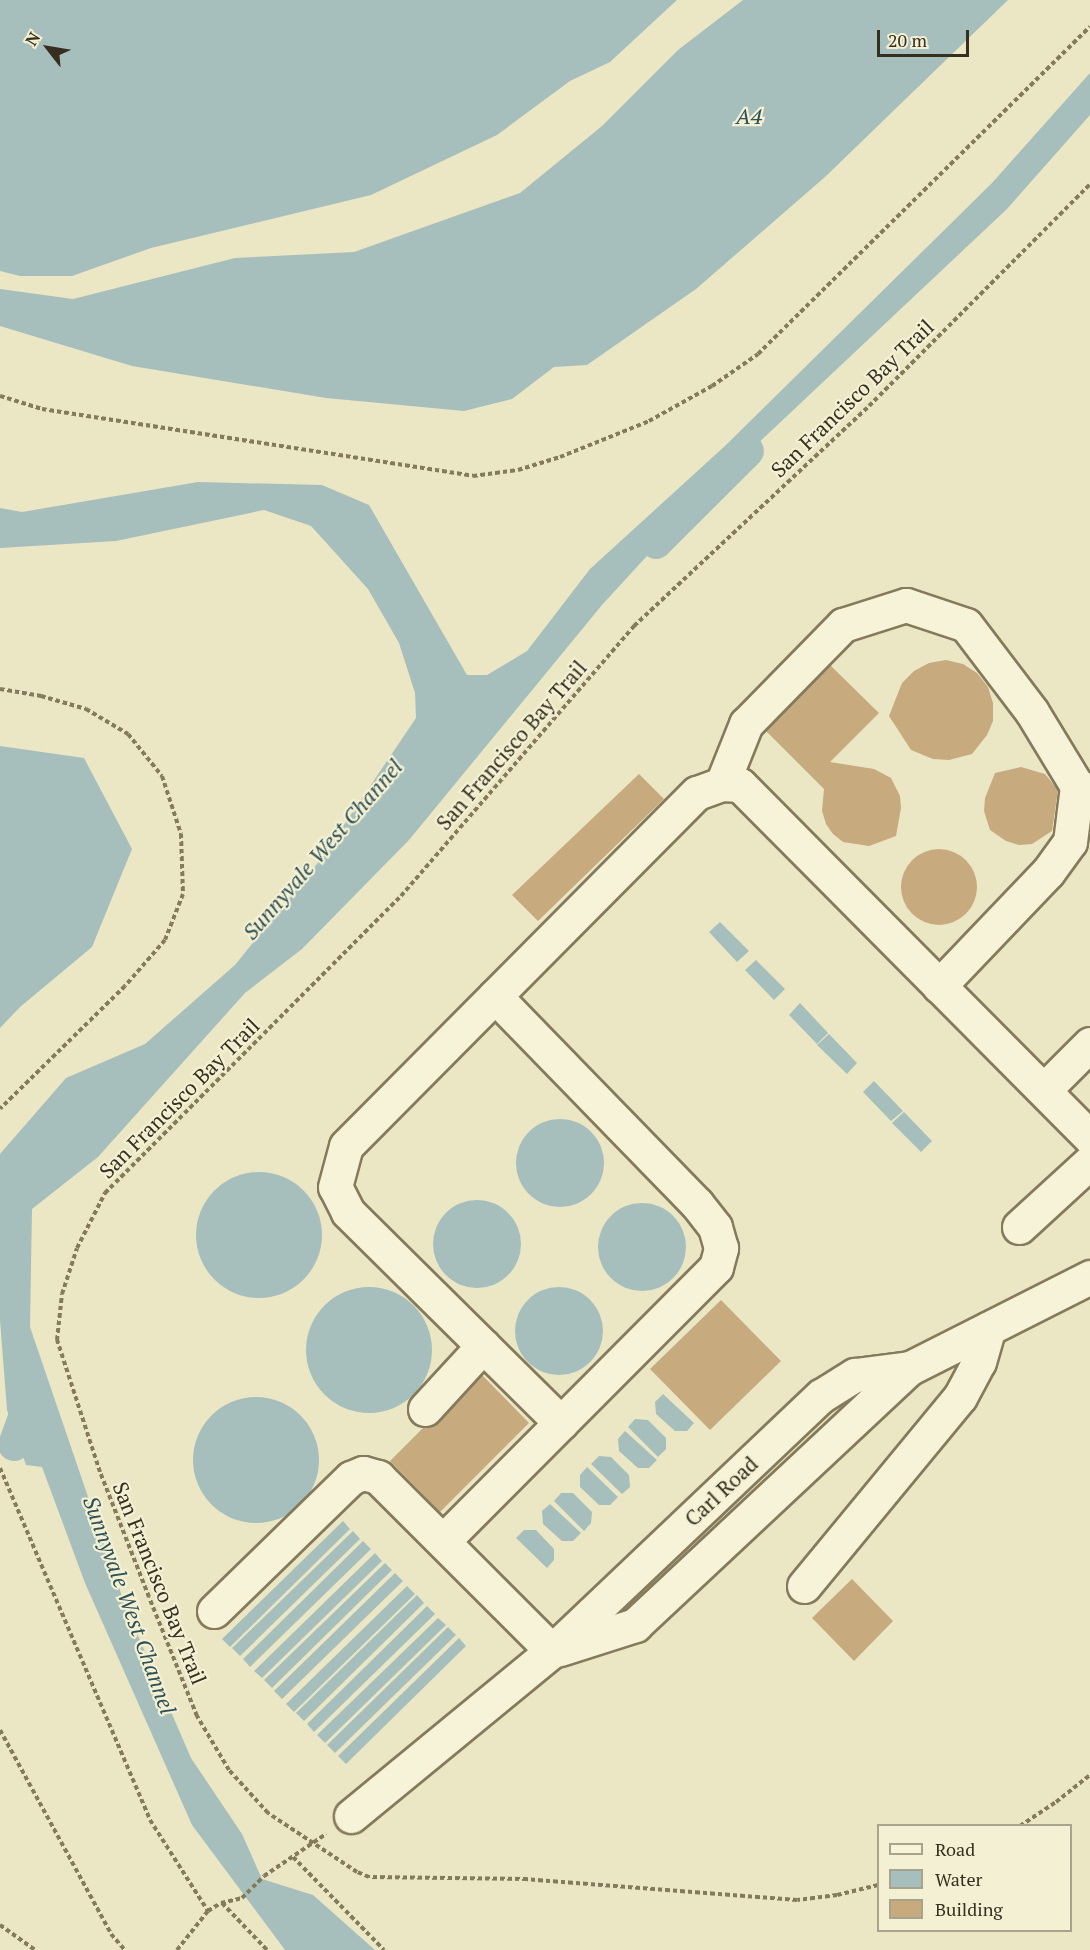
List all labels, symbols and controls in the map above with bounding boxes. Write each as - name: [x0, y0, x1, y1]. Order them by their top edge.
- north arrow: [18, 18, 78, 78]
- scale bar: [880, 18, 972, 56]
- text: N: [20, 28, 45, 50]
- text: 20 m: [888, 28, 927, 52]
- water label: A4: [736, 103, 762, 129]
- street label: San Francisco Bay Trail: [765, 314, 939, 482]
- street label: San Francisco Bay Trail: [431, 655, 591, 835]
- water label: Sunnyvale West Channel: [237, 753, 407, 945]
- street label: San Francisco Bay Trail: [94, 1013, 264, 1183]
- street label: Carl Road: [679, 1451, 763, 1531]
- street label: San Francisco Bay Trail: [108, 1478, 212, 1688]
- water label: Sunnyvale West Channel: [78, 1492, 182, 1718]
- legend: [877, 1824, 1072, 1932]
- text: Road: [935, 1837, 975, 1861]
- text: Water: [935, 1867, 982, 1891]
- text: Building: [935, 1897, 1003, 1921]

